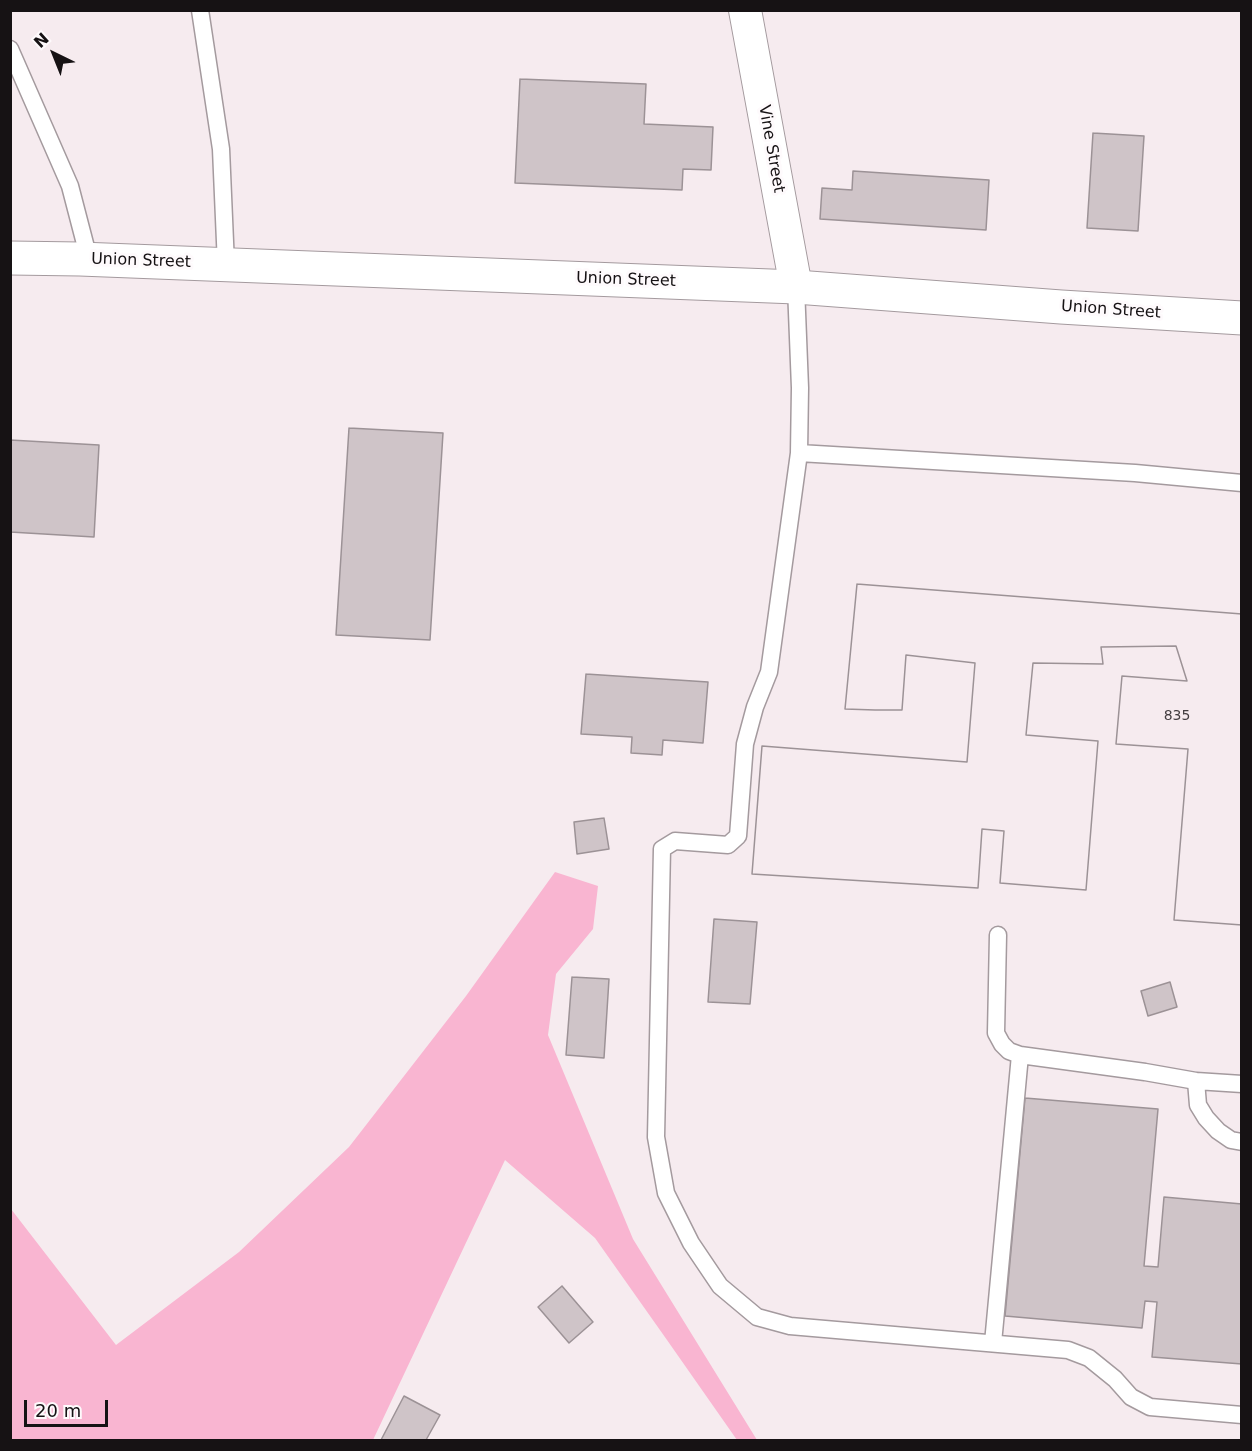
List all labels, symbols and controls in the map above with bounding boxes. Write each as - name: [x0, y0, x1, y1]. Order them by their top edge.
- north arrow: [24, 24, 84, 84]
- text: N: [30, 29, 53, 52]
- street label: Vine Street: [754, 104, 788, 194]
- street label: Union Street: [91, 250, 191, 272]
- street label: Union Street: [576, 269, 676, 291]
- street label: Union Street: [1060, 297, 1162, 323]
- house number: 835: [1164, 708, 1190, 724]
- scale bar: [27, 1388, 111, 1426]
- text: 20 m: [35, 1400, 81, 1421]

